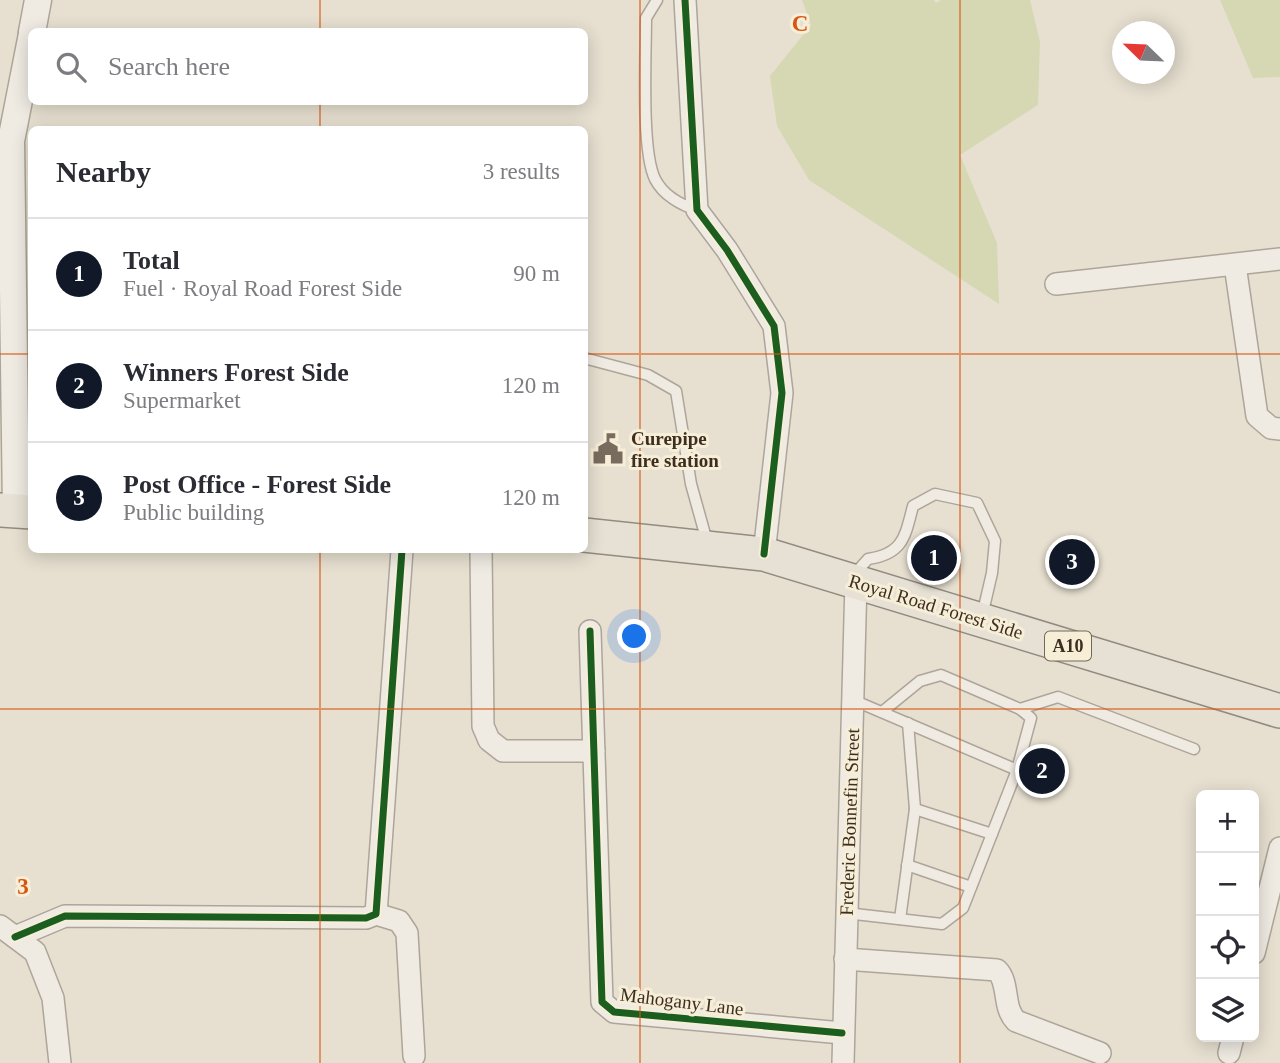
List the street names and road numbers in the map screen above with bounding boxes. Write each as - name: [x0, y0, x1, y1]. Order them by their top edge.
- street label: Royal Road Forest Side: [846, 570, 1025, 643]
- road number: A10: [1045, 632, 1091, 660]
- street label: Frederic Bonnefin Street: [836, 727, 863, 916]
- street label: Mahogany Lane: [619, 984, 745, 1019]

